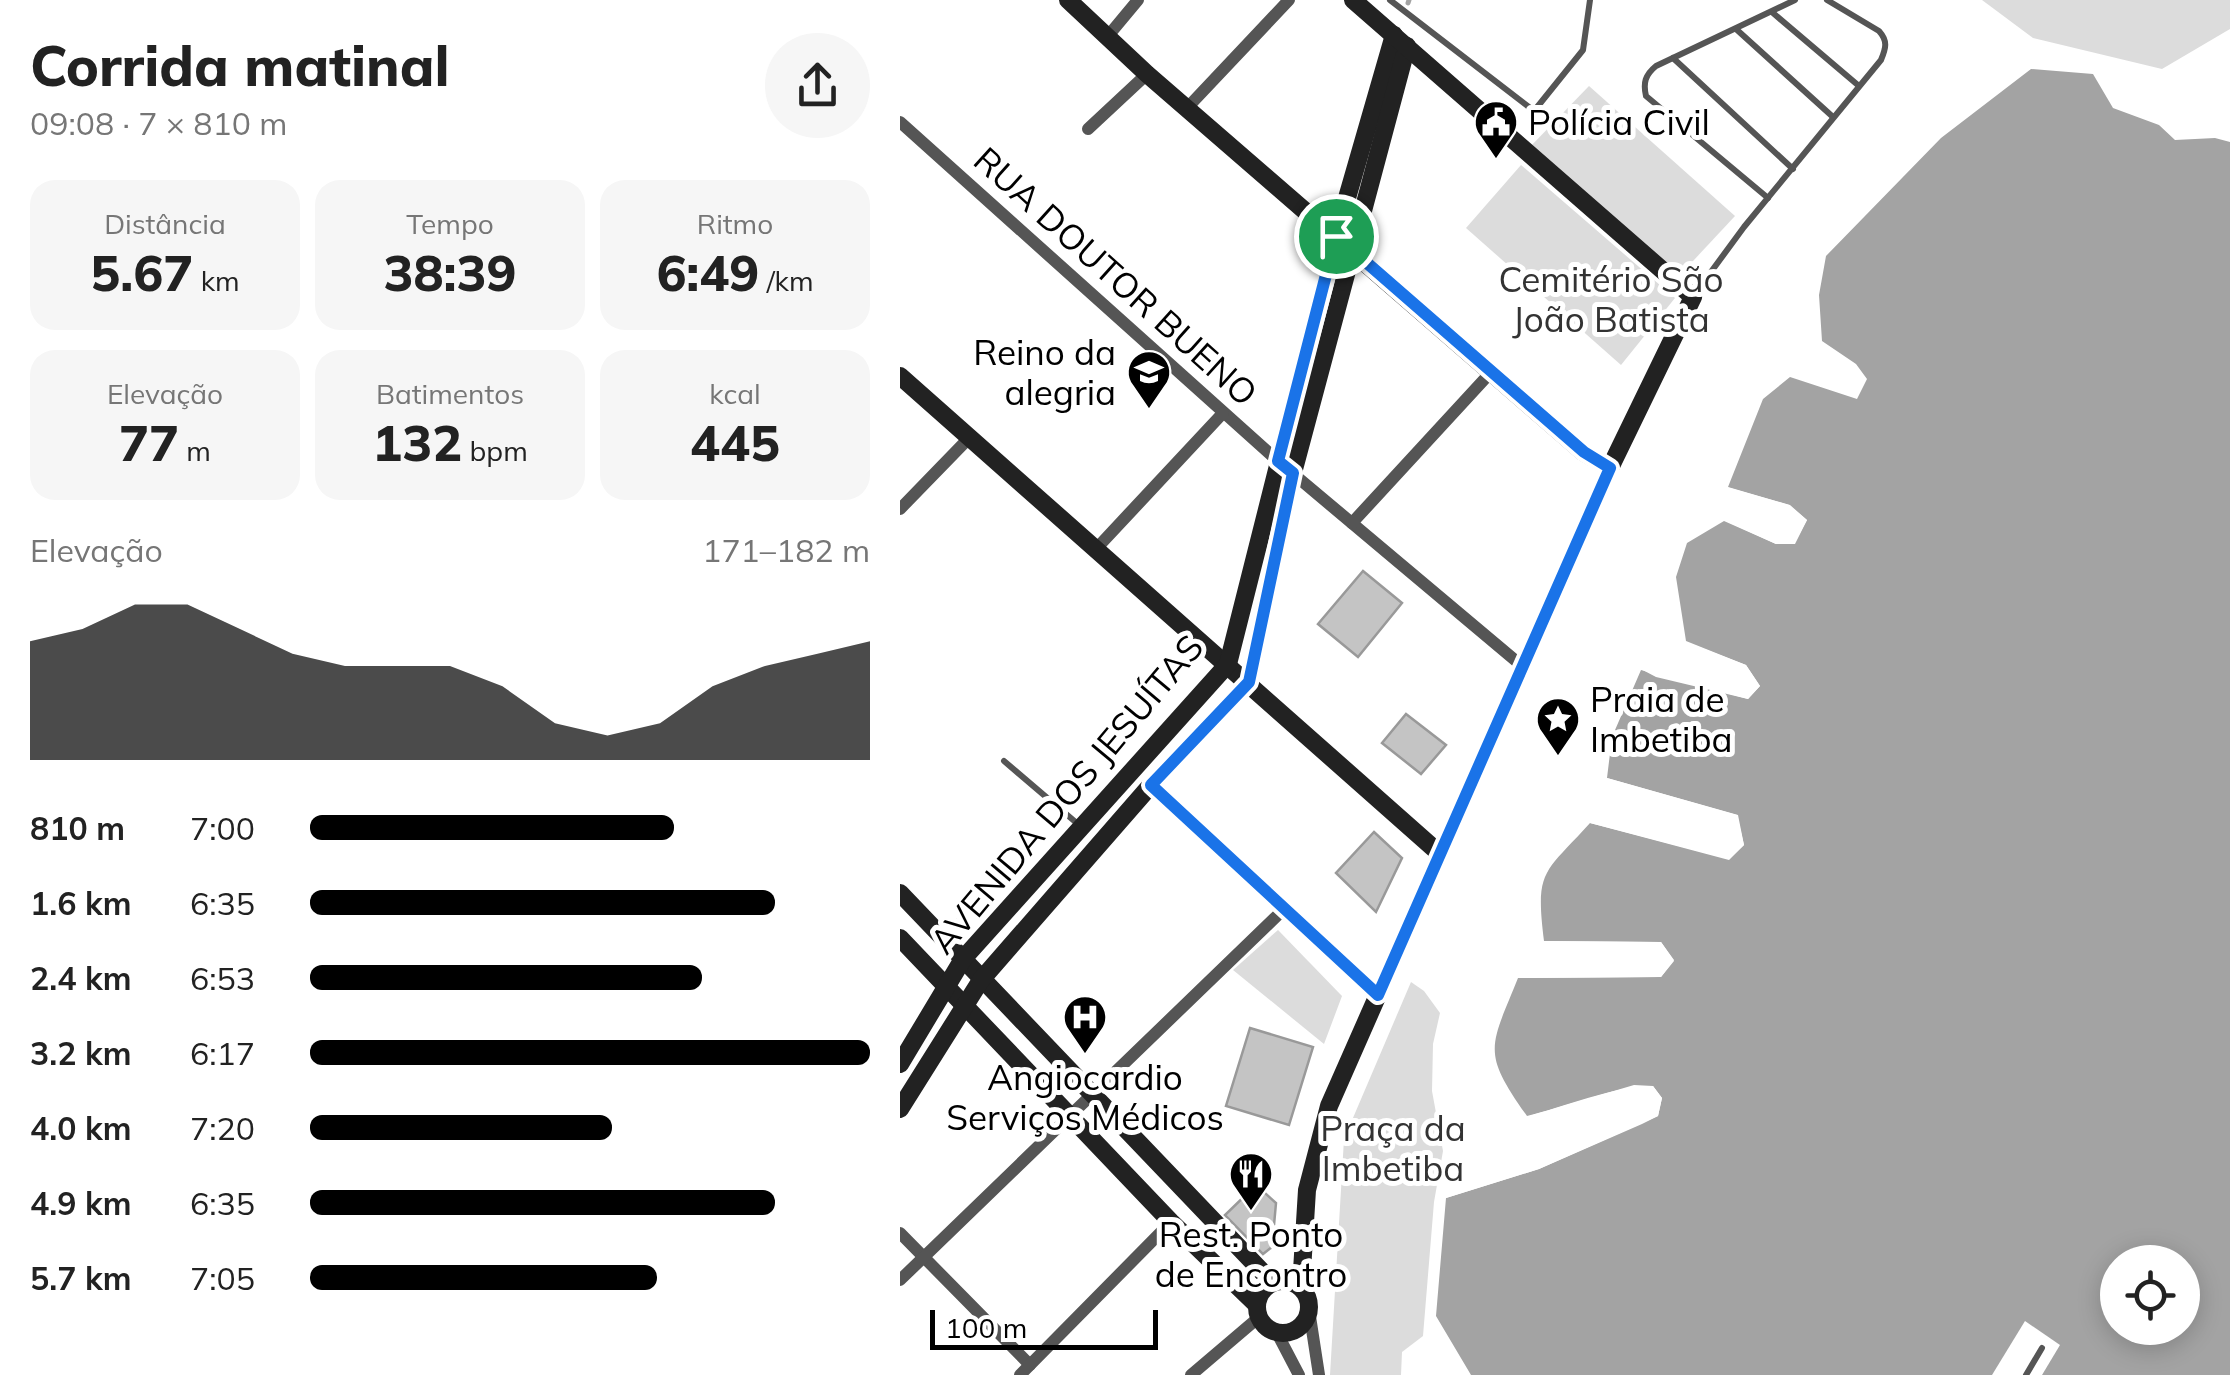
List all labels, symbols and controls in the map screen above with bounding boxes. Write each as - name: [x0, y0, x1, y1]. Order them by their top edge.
- text: Corrida matinal: [30, 31, 450, 100]
- button: share: [765, 33, 870, 138]
- public building icon: Polícia Civil: [1473, 99, 1519, 160]
- place label: Polícia Civil: [1528, 100, 1710, 144]
- text: 09:08 · 7 × 810 m: [30, 103, 287, 143]
- street label: RUA DOUTOR BUENO: [965, 137, 1267, 415]
- pin: [1294, 194, 1379, 279]
- text: Distância: [104, 206, 226, 241]
- text: Tempo: [406, 206, 494, 241]
- text: Ritmo: [697, 206, 773, 241]
- icon: arrive: [1309, 209, 1364, 264]
- text: 5.67: [90, 241, 193, 304]
- text: 38:39: [384, 241, 517, 304]
- text: 6:49: [656, 241, 759, 304]
- park label: Cemitério São João Batista: [1499, 257, 1723, 341]
- text: km: [193, 263, 240, 298]
- text: /km: [759, 263, 814, 298]
- place label: Reino da alegria: [973, 330, 1116, 414]
- school or university icon: Reino da alegria: [1126, 349, 1172, 410]
- text: Elevação: [107, 376, 223, 411]
- text: Batimentos: [376, 376, 524, 411]
- text: kcal: [709, 376, 761, 411]
- text: 77: [119, 411, 179, 474]
- text: 132: [372, 411, 462, 474]
- text: 445: [690, 411, 780, 474]
- text: m: [179, 433, 211, 468]
- text: bpm: [462, 433, 528, 468]
- text: Elevação: [30, 530, 163, 570]
- text: 171–182 m: [702, 530, 870, 570]
- street label: AVENIDA DOS JESUÍTAS: [920, 626, 1212, 962]
- place label: Praia de Imbetiba: [1590, 677, 1732, 761]
- place icon: Praia de Imbetiba: [1535, 696, 1581, 757]
- text: 810 m: [30, 808, 125, 848]
- text: 7:00: [190, 808, 255, 848]
- text: 1.6 km: [30, 883, 132, 923]
- text: 6:35: [190, 883, 255, 923]
- text: 2.4 km: [30, 958, 132, 998]
- text: 6:53: [190, 958, 255, 998]
- hospital icon: Angiocardio Serviços Médicos: [1062, 994, 1108, 1055]
- text: 3.2 km: [30, 1033, 132, 1073]
- text: 6:17: [190, 1033, 255, 1073]
- place label: Angiocardio Serviços Médicos: [946, 1055, 1224, 1139]
- park label: Praça da Imbetiba: [1320, 1106, 1466, 1190]
- text: 4.0 km: [30, 1108, 132, 1148]
- text: 7:20: [190, 1108, 255, 1148]
- restaurant icon: Rest. Ponto de Encontro: [1228, 1151, 1274, 1212]
- text: 4.9 km: [30, 1183, 132, 1223]
- text: 6:35: [190, 1183, 255, 1223]
- place label: Rest. Ponto de Encontro: [1155, 1212, 1347, 1296]
- map controls: [2100, 1245, 2200, 1345]
- button: locate: [2100, 1245, 2200, 1345]
- text: 5.7 km: [30, 1258, 132, 1298]
- text: 7:05: [190, 1258, 255, 1298]
- scale bar: [930, 1305, 1158, 1350]
- text: 100 m: [945, 1310, 1027, 1345]

